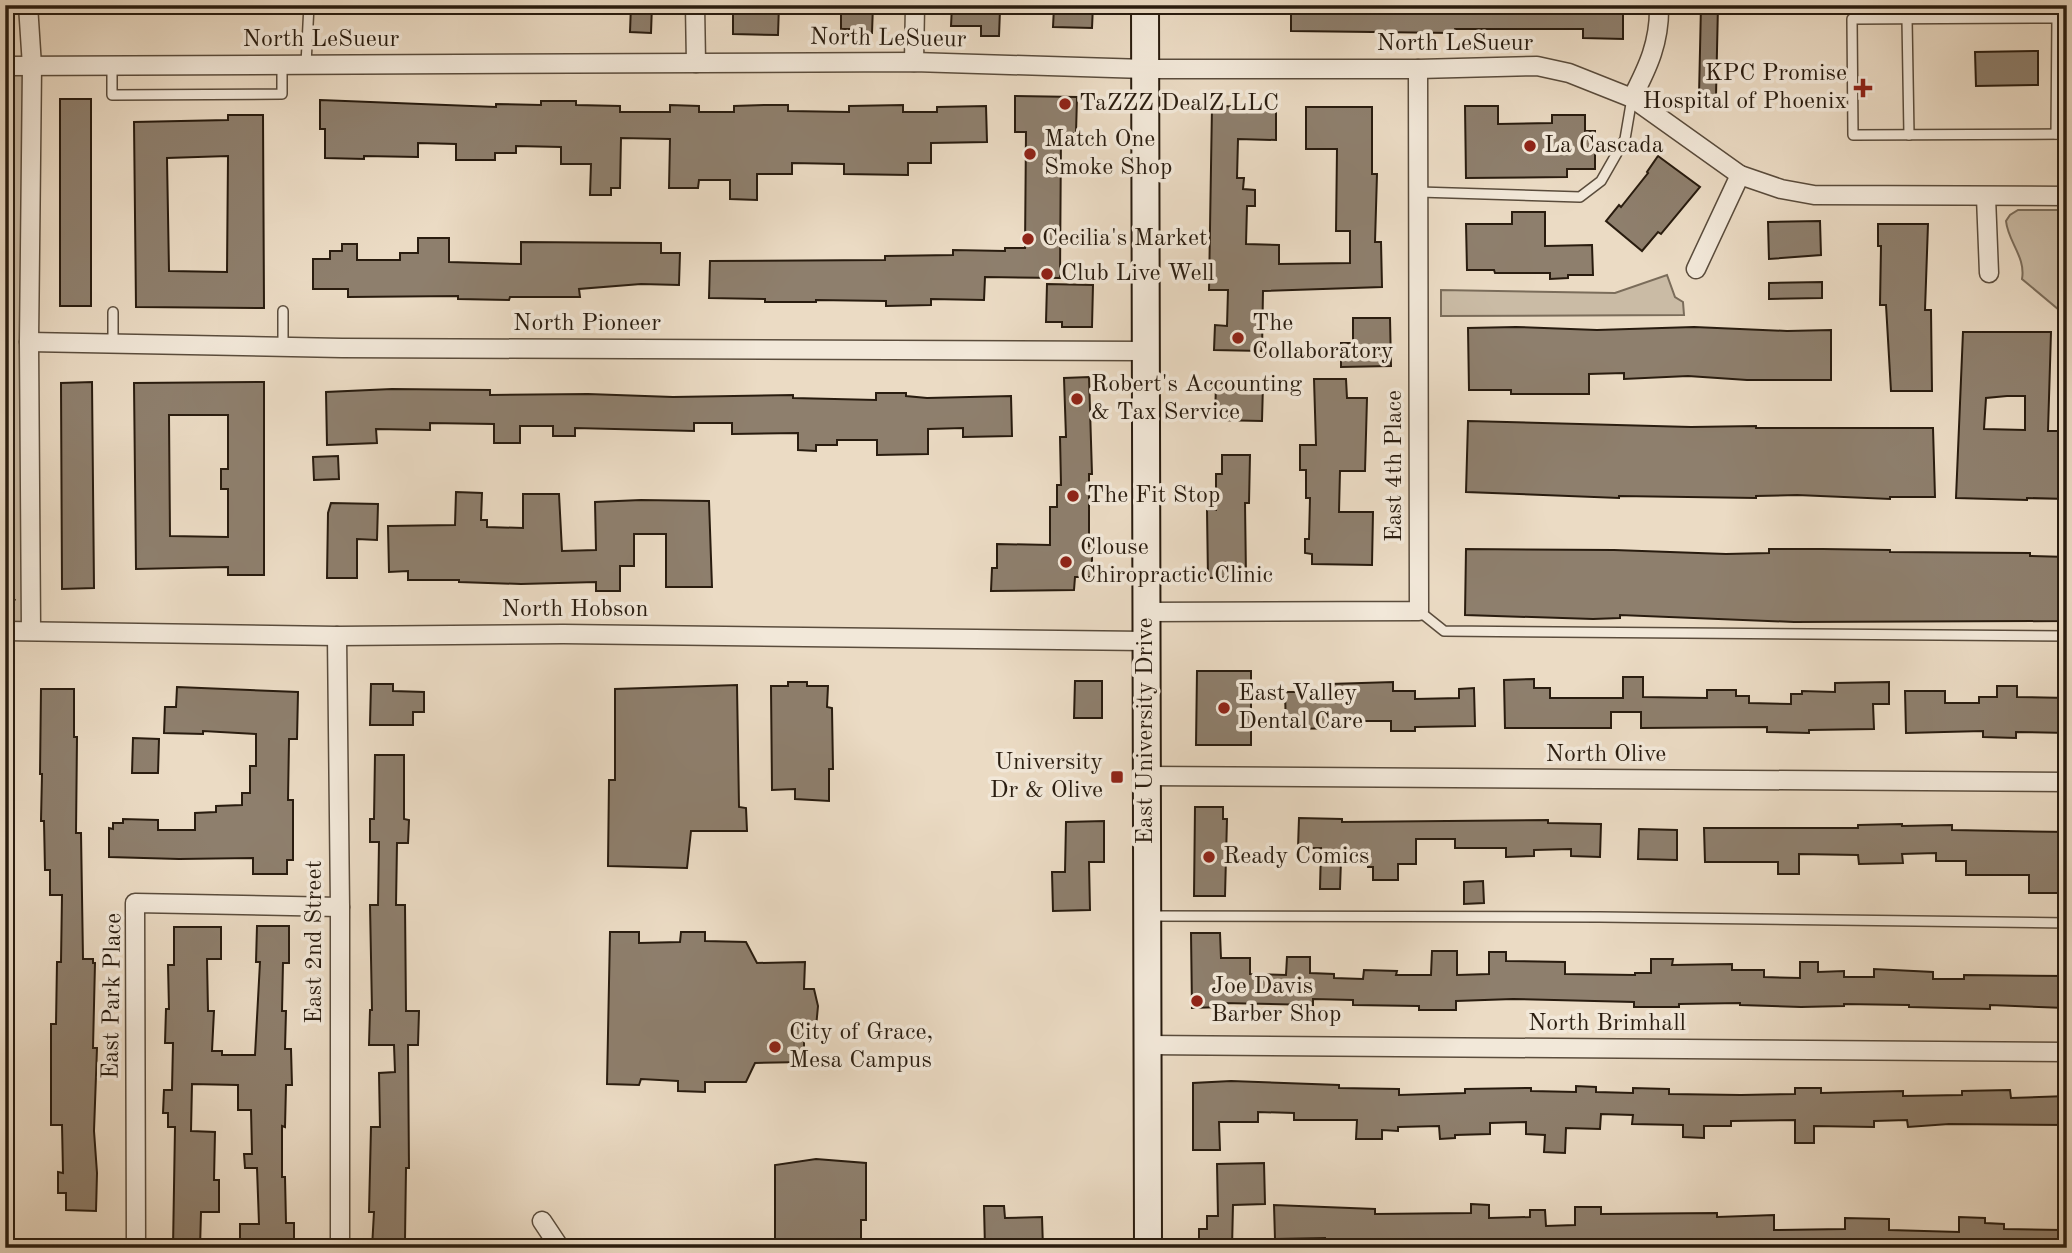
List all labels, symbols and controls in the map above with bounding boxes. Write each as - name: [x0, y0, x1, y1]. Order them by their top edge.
- street label: North LeSueur: [809, 26, 967, 52]
- street label: North LeSueur: [243, 28, 400, 52]
- street label: North LeSueur: [1377, 32, 1534, 56]
- place label: KPC Promise Hospital of Phoenix: [1643, 62, 1847, 114]
- marker: KPC Promise Hospital of Phoenix: [1853, 78, 1873, 98]
- place label: TaZZZ DealZ LLC: [1079, 92, 1279, 116]
- marker: TaZZZ DealZ LLC: [1057, 96, 1073, 112]
- place label: Match One Smoke Shop: [1044, 128, 1172, 180]
- place label: La Cascada: [1544, 134, 1664, 158]
- marker: La Cascada: [1522, 138, 1538, 154]
- marker: Match One Smoke Shop: [1022, 146, 1038, 162]
- place label: Cecilia's Market: [1042, 227, 1208, 251]
- marker: Cecilia's Market: [1020, 231, 1036, 247]
- place label: Club Live Well: [1061, 262, 1215, 286]
- marker: Club Live Well: [1039, 266, 1055, 282]
- street label: North Pioneer: [513, 312, 661, 336]
- place label: The Collaboratory: [1252, 312, 1394, 364]
- marker: The Collaboratory: [1230, 330, 1246, 346]
- place label: Robert's Accounting & Tax Service: [1091, 373, 1302, 425]
- street label: East 4th Place: [1383, 390, 1407, 542]
- marker: Robert's Accounting & Tax Service: [1069, 391, 1085, 407]
- place label: The Fit Stop: [1087, 484, 1220, 508]
- marker: The Fit Stop: [1065, 488, 1081, 504]
- place label: Clouse Chiropractic Clinic: [1080, 536, 1273, 588]
- marker: Clouse Chiropractic Clinic: [1058, 554, 1074, 570]
- street label: North Hobson: [502, 598, 648, 622]
- street label: East University Drive: [1134, 618, 1158, 844]
- place label: East Valley Dental Care: [1238, 682, 1363, 734]
- marker: East Valley Dental Care: [1216, 700, 1232, 716]
- street label: North Olive: [1546, 743, 1666, 767]
- place label: University Dr & Olive: [990, 751, 1103, 803]
- marker: University Dr & Olive: [1109, 769, 1125, 785]
- place label: Ready Comics: [1223, 845, 1369, 869]
- marker: Ready Comics: [1201, 849, 1217, 865]
- street label: East 2nd Street: [303, 860, 327, 1024]
- street label: East Park Place: [100, 913, 126, 1079]
- place label: Joe Davis Barber Shop: [1211, 975, 1341, 1027]
- marker: Joe Davis Barber Shop: [1189, 993, 1205, 1009]
- street label: North Brimhall: [1528, 1012, 1686, 1036]
- place label: City of Grace, Mesa Campus: [789, 1021, 933, 1073]
- marker: City of Grace, Mesa Campus: [767, 1039, 783, 1055]

